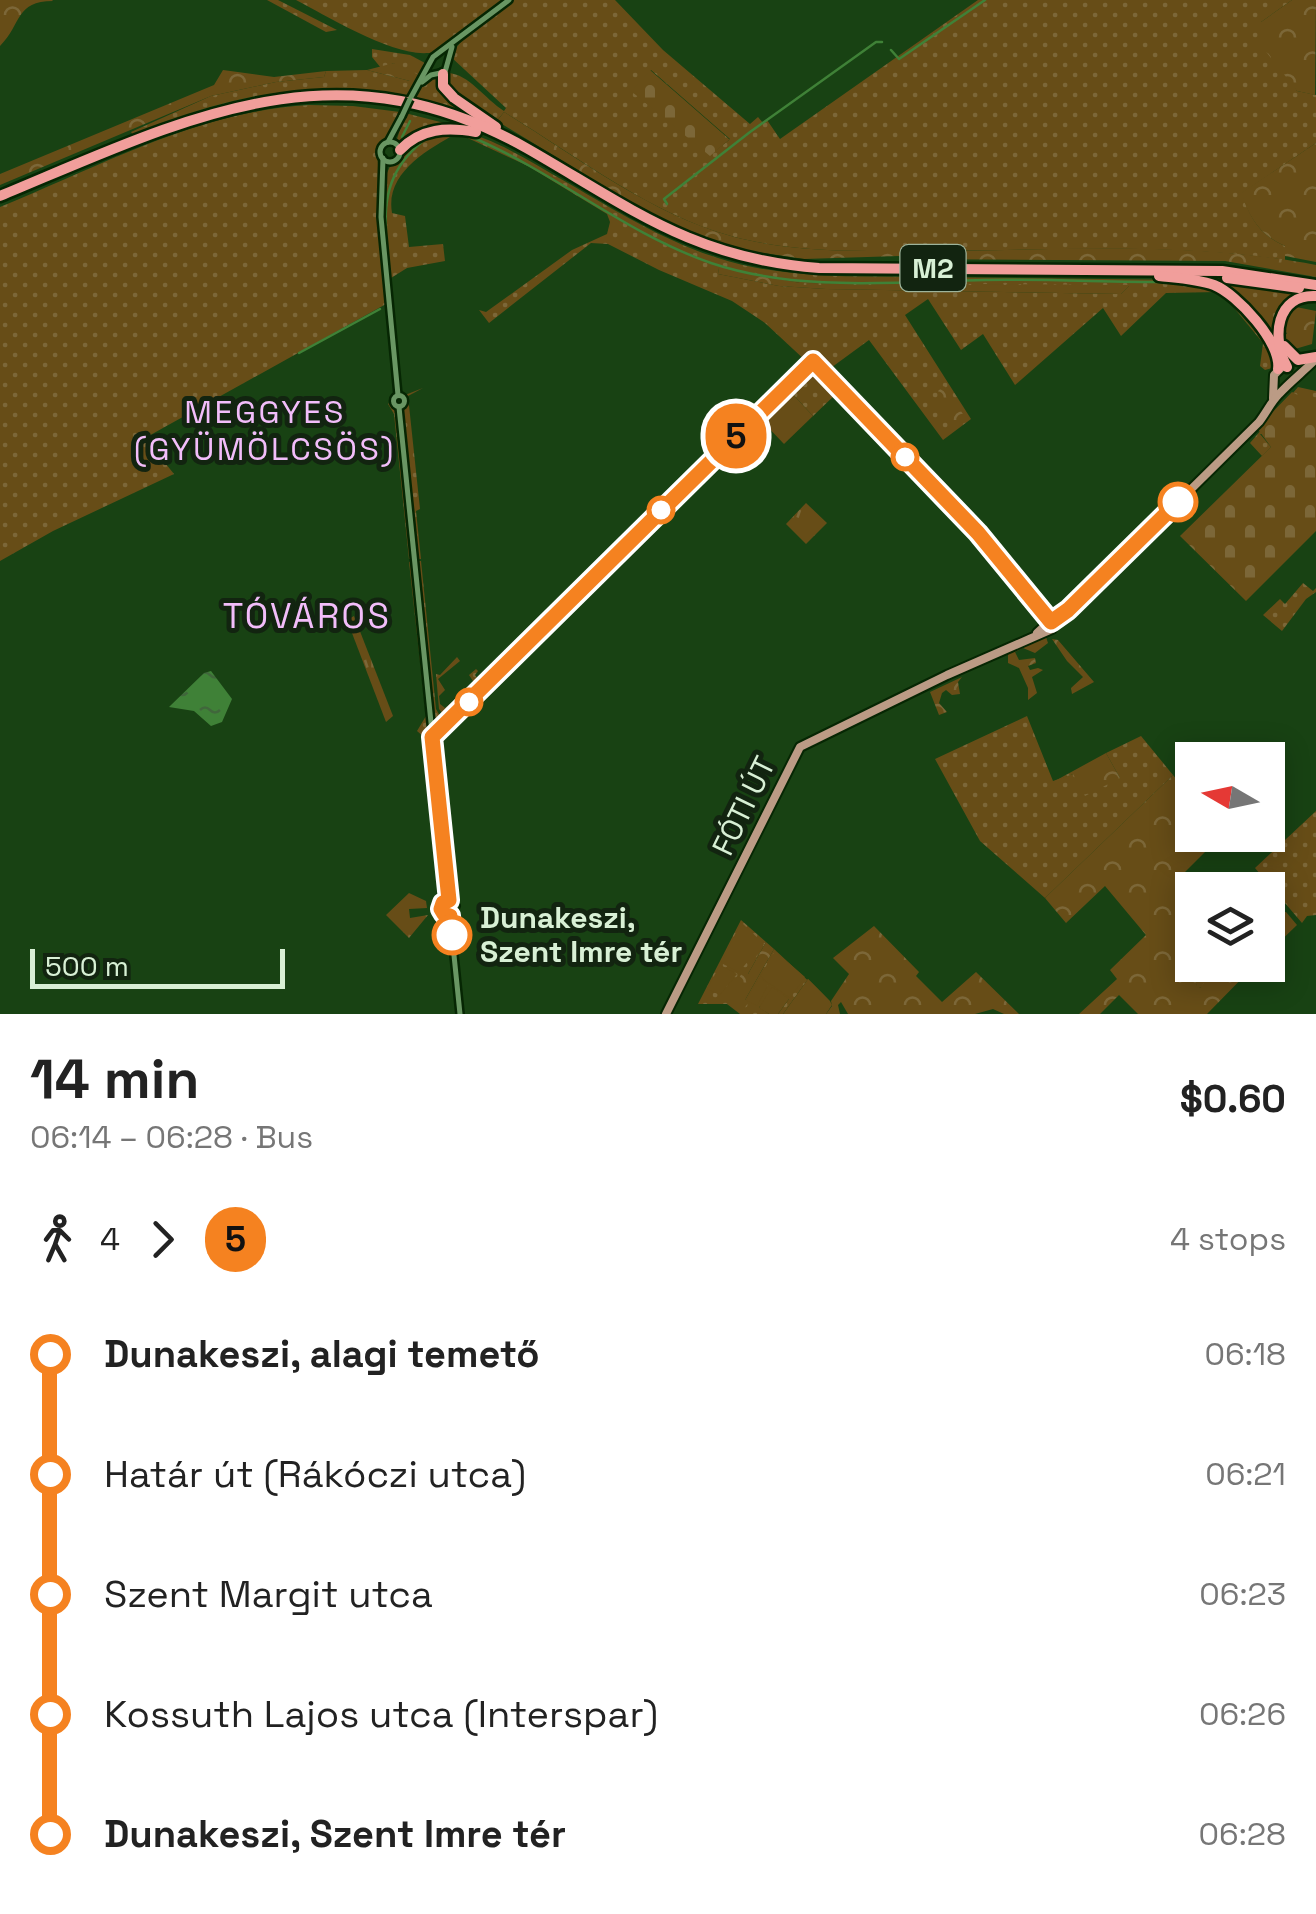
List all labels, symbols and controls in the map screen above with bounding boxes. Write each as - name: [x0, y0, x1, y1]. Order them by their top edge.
- road number: M2: [900, 245, 966, 291]
- district label: MEGGYES (GYÜMÖLCSÖS): [134, 392, 396, 469]
- line badge: 5: [704, 404, 768, 468]
- text: 5: [725, 414, 747, 458]
- unlabelled marker: [892, 444, 918, 470]
- unlabelled marker: [1159, 483, 1197, 521]
- unlabelled marker: [648, 497, 674, 523]
- district label: TÓVÁROS: [223, 594, 391, 638]
- unlabelled marker: [456, 689, 482, 715]
- north arrow: [1175, 742, 1285, 852]
- map controls: [1175, 742, 1285, 982]
- street label: FÓTI ÚT: [703, 750, 784, 862]
- button: layers: [1175, 872, 1285, 982]
- place label: Dunakeszi, Szent Imre tér: [480, 898, 682, 971]
- marker: Dunakeszi, Szent Imre tér: [433, 916, 471, 954]
- scale bar: [30, 944, 285, 988]
- text: 500 m: [45, 948, 129, 984]
- text: 14 min: [30, 1044, 199, 1114]
- text: $0.60: [1180, 1075, 1286, 1123]
- text: 06:14 – 06:28 · Bus: [30, 1117, 313, 1157]
- icon: walk: [30, 1212, 85, 1267]
- icon: forward: [135, 1212, 190, 1267]
- text: 5: [225, 1217, 246, 1261]
- text: 4: [100, 1219, 120, 1259]
- text: 4 stops: [1170, 1219, 1286, 1259]
- text: Dunakeszi, alagi temető: [104, 1330, 540, 1378]
- text: 06:18: [1204, 1334, 1286, 1374]
- text: Határ út (Rákóczi utca): [104, 1450, 526, 1498]
- text: 06:21: [1205, 1454, 1286, 1494]
- text: Szent Margit utca: [104, 1570, 433, 1618]
- text: 06:23: [1199, 1574, 1286, 1614]
- text: Kossuth Lajos utca (Interspar): [104, 1690, 658, 1738]
- text: 06:26: [1199, 1694, 1286, 1734]
- text: Dunakeszi, Szent Imre tér: [104, 1810, 566, 1858]
- text: 06:28: [1199, 1814, 1286, 1854]

